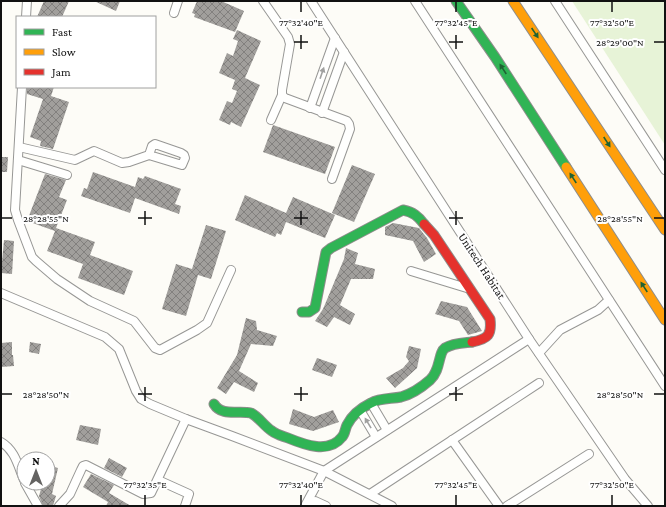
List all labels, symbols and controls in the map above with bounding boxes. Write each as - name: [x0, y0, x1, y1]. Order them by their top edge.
- legend: [16, 16, 156, 88]
- text: 77°32'40"E: [279, 17, 324, 28]
- text: 77°32'45"E: [434, 17, 478, 28]
- text: 77°32'50"E: [590, 17, 634, 28]
- text: Fast: [52, 25, 73, 39]
- one-way arrow: [531, 28, 539, 38]
- text: 28°29'00"N: [596, 37, 644, 48]
- text: Slow: [52, 45, 76, 59]
- one-way arrow: [499, 63, 506, 75]
- text: Jam: [51, 65, 71, 79]
- one-way arrow: [320, 67, 326, 79]
- one-way arrow: [603, 136, 611, 147]
- one-way arrow: [569, 173, 577, 183]
- text: 28°28'55"N: [23, 213, 69, 224]
- text: 28°28'55"N: [597, 213, 643, 224]
- street label: Unitech Habitat: [455, 230, 509, 303]
- one-way arrow: [640, 282, 648, 292]
- text: 28°28'50"N: [23, 389, 70, 400]
- text: 28°28'50"N: [597, 389, 644, 400]
- one-way arrow: [365, 417, 372, 429]
- north arrow: [16, 451, 56, 491]
- text: N: [32, 455, 40, 467]
- text: 77°32'35"E: [123, 479, 167, 490]
- text: 77°32'40"E: [279, 479, 324, 490]
- text: 77°32'45"E: [434, 479, 478, 490]
- text: 77°32'50"E: [590, 479, 634, 490]

